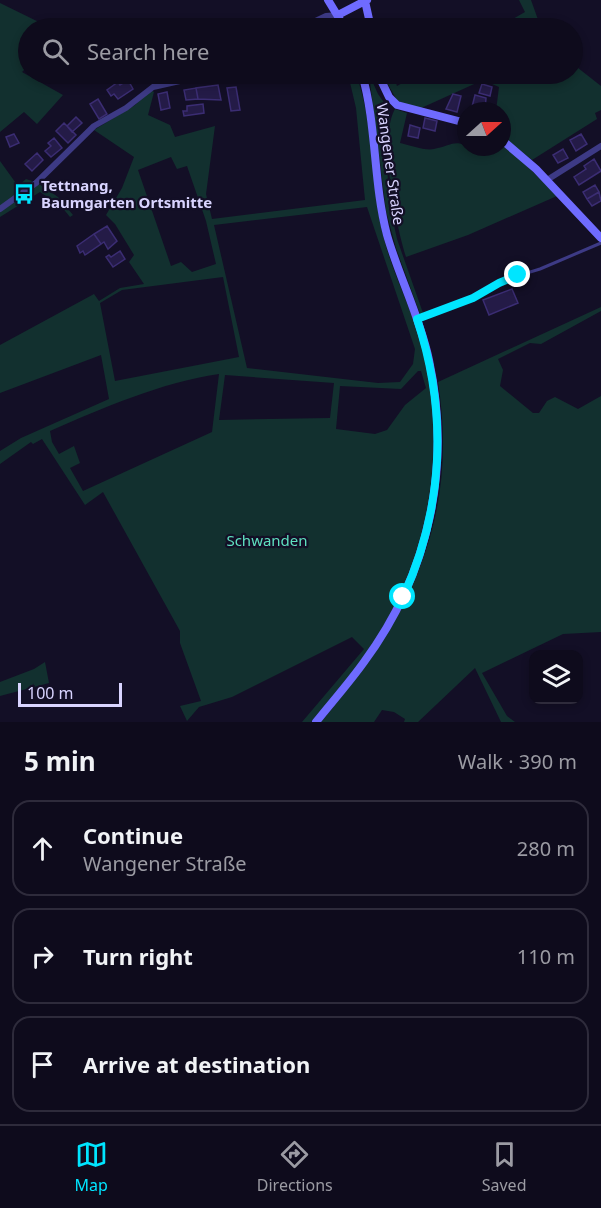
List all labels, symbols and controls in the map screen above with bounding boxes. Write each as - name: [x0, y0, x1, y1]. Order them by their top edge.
- search box: [18, 18, 583, 84]
- icon: search: [39, 35, 72, 68]
- text: Search here: [87, 36, 209, 66]
- street label: Wangener Straße: [373, 102, 409, 226]
- north arrow: [457, 102, 511, 156]
- place label: Tettnang, Baumgarten Ortsmitte: [41, 175, 212, 212]
- bus stop icon: Tettnang, Baumgarten Ortsmitte: [12, 182, 36, 206]
- route end: [504, 261, 530, 287]
- park label: Schwanden: [226, 530, 308, 550]
- route start: [389, 583, 415, 609]
- map controls: [529, 650, 583, 704]
- button: layers: [529, 650, 583, 704]
- scale bar: [18, 680, 122, 708]
- text: 100 m: [27, 682, 74, 704]
- text: 5 min: [24, 743, 96, 779]
- text: Walk · 390 m: [458, 748, 577, 775]
- text: Continue: [83, 820, 183, 850]
- icon: ahead: [26, 832, 59, 865]
- text: 280 m: [517, 835, 575, 862]
- text: Wangener Straße: [83, 850, 247, 877]
- icon: right: [26, 940, 59, 973]
- text: Turn right: [83, 941, 193, 971]
- text: 110 m: [517, 943, 575, 970]
- icon: arrive: [26, 1048, 59, 1081]
- text: Arrive at destination: [83, 1049, 310, 1079]
- tab: Map: [74, 1138, 108, 1196]
- tab: Directions: [257, 1138, 333, 1196]
- tab: Saved: [482, 1138, 526, 1196]

